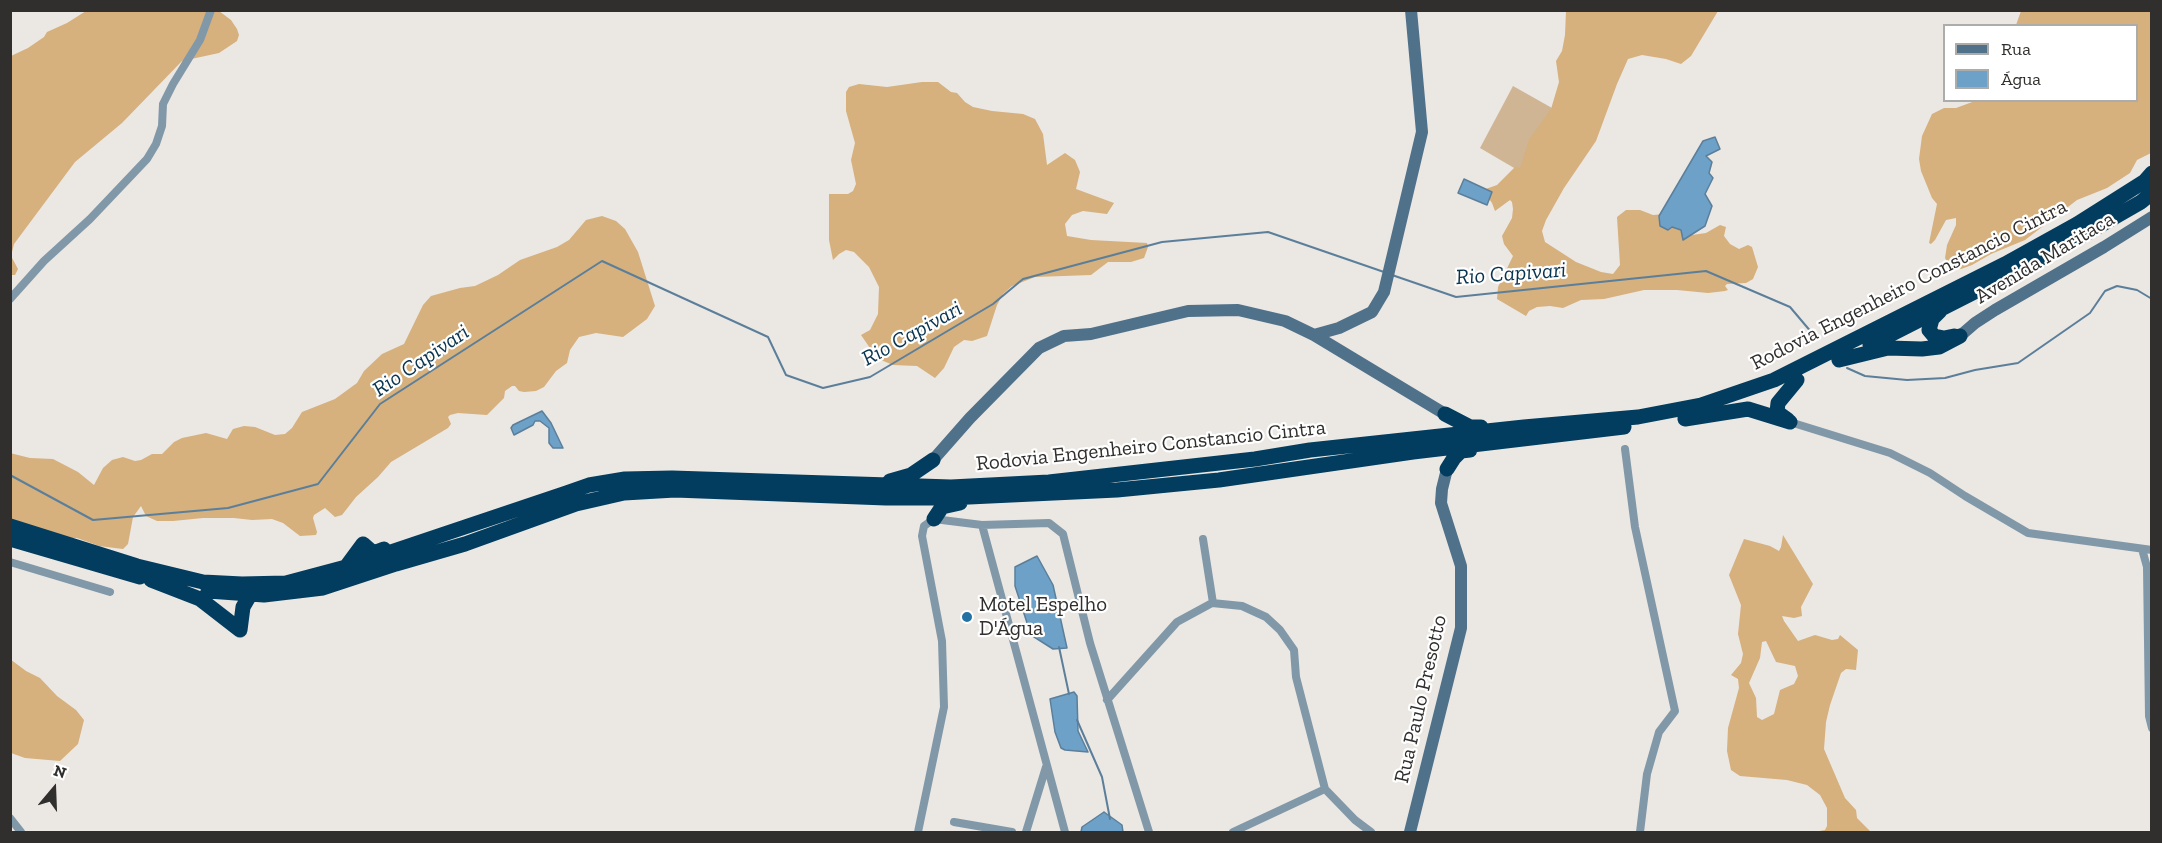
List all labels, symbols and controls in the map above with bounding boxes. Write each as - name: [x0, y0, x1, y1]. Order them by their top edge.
- legend: [1943, 24, 2138, 102]
- text: Rua: [2001, 38, 2031, 60]
- text: Água: [2001, 68, 2041, 90]
- street label: Rodovia Engenheiro Constancio Cintra: [1747, 194, 2071, 376]
- street label: Avenida Maritaca: [1971, 206, 2119, 310]
- water label: Rio Capivari: [1455, 257, 1567, 291]
- water label: Rio Capivari: [857, 296, 967, 372]
- water label: Rio Capivari: [368, 319, 474, 403]
- street label: Rodovia Engenheiro Constancio Cintra: [975, 415, 1327, 477]
- place label: Motel Espelho D'Água: [979, 592, 1107, 642]
- marker: Motel Espelho D'Água: [960, 610, 974, 624]
- street label: Rua Paulo Presotto: [1389, 613, 1453, 785]
- north arrow: [24, 759, 84, 819]
- text: N: [51, 761, 69, 782]

